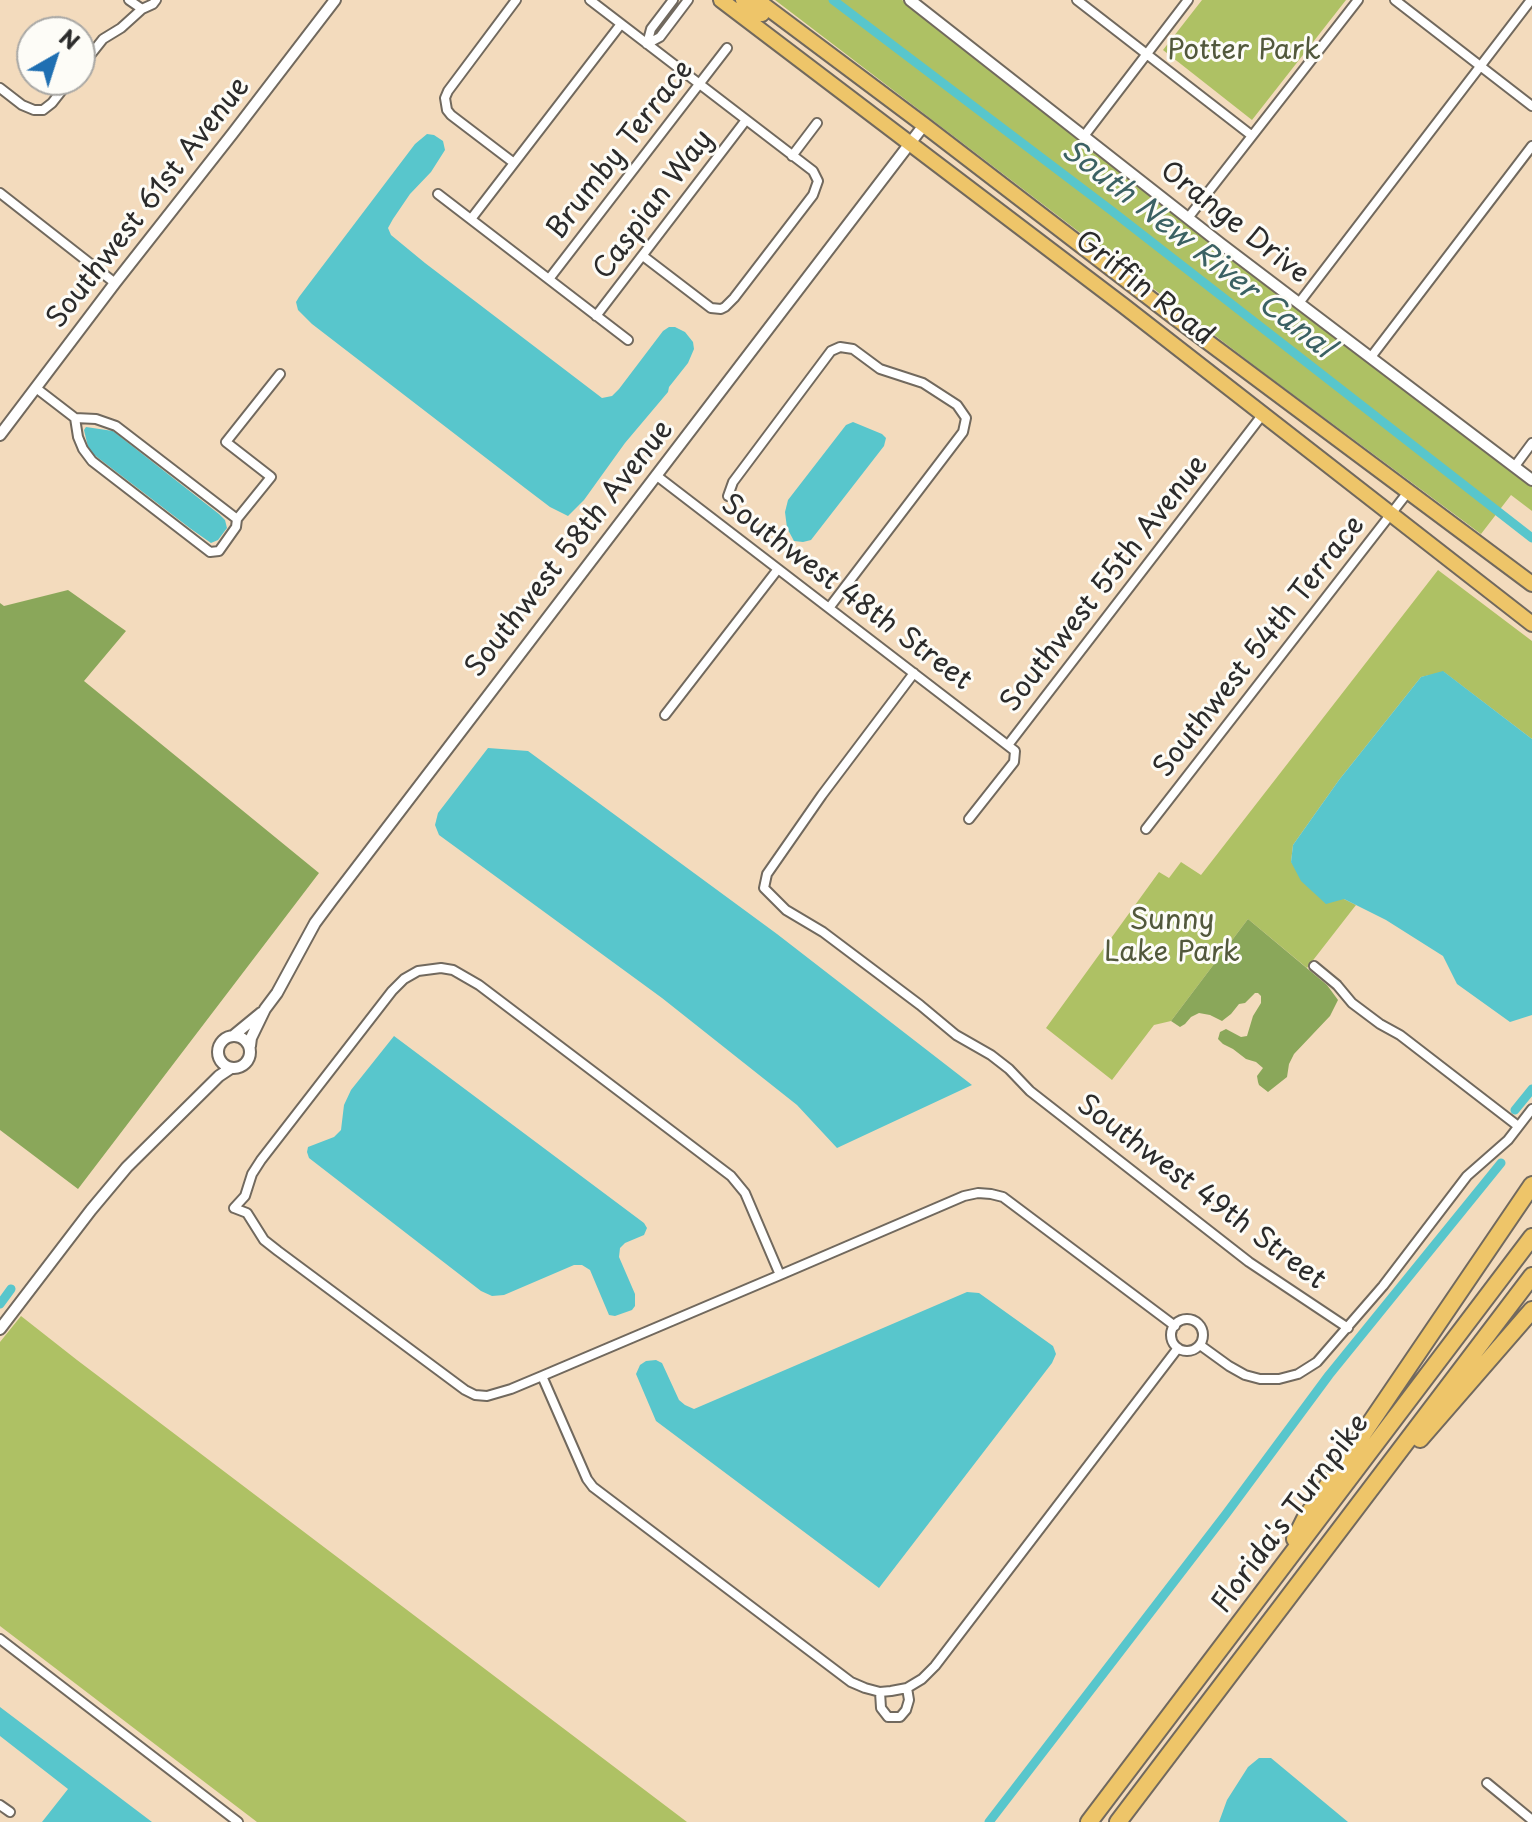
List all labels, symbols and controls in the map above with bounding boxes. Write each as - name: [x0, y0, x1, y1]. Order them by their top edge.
- north arrow: [16, 16, 96, 96]
- text: N: [53, 20, 87, 57]
- park label: Potter Park: [1167, 34, 1321, 68]
- street label: Brumby Terrace: [541, 54, 701, 246]
- street label: Southwest 61st Avenue: [41, 71, 257, 335]
- street label: Caspian Way: [587, 124, 721, 286]
- water label: South New River Canal: [1054, 133, 1340, 367]
- street label: Orange Drive: [1153, 154, 1315, 292]
- street label: Griffin Road: [1068, 224, 1220, 354]
- street label: Southwest 58th Avenue: [459, 414, 681, 684]
- street label: Southwest 55th Avenue: [995, 449, 1215, 719]
- street label: Southwest 48th Street: [714, 488, 978, 698]
- street label: Southwest 54th Terrace: [1147, 510, 1373, 784]
- park label: Sunny Lake Park: [1104, 904, 1240, 970]
- street label: Southwest 49th Street: [1070, 1089, 1332, 1297]
- street label: Florida's Turnpike: [1205, 1408, 1377, 1620]

